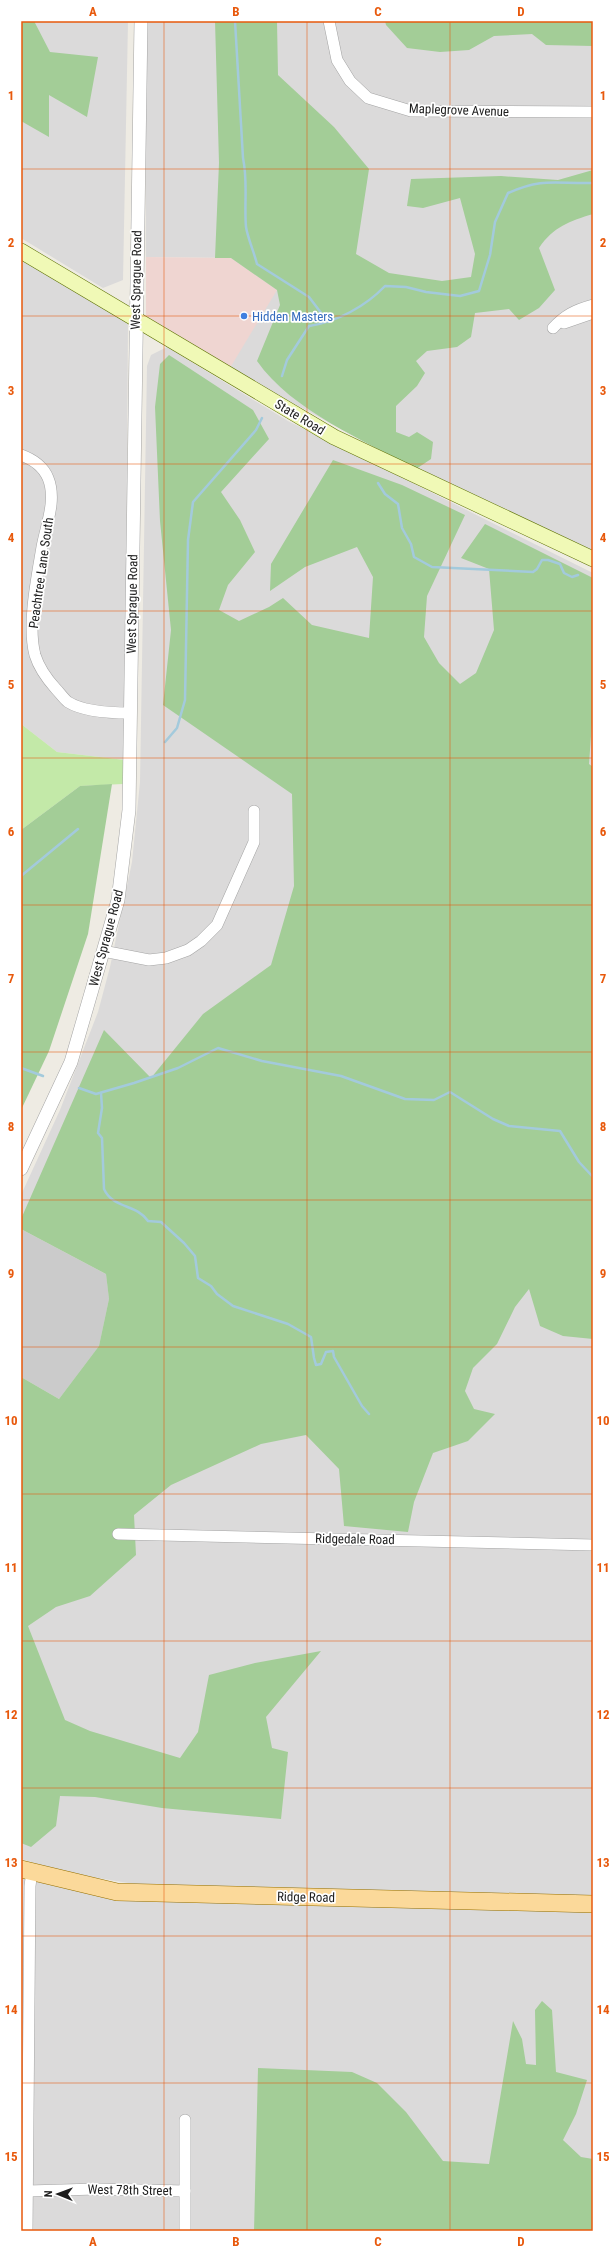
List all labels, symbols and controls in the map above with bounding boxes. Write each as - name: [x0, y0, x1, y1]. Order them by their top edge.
- text: A: [89, 4, 97, 19]
- text: B: [232, 4, 240, 19]
- text: C: [374, 4, 382, 19]
- text: D: [517, 4, 525, 19]
- text: 1: [8, 88, 14, 103]
- text: 1: [600, 88, 606, 103]
- street label: Maplegrove Avenue: [409, 101, 509, 119]
- street label: West Sprague Road: [128, 230, 144, 330]
- text: 2: [8, 235, 15, 250]
- text: 2: [600, 235, 607, 250]
- place label: Hidden Masters: [252, 309, 333, 324]
- marker: Hidden Masters: [239, 311, 249, 321]
- text: 3: [8, 383, 14, 398]
- text: 3: [600, 383, 606, 398]
- street label: State Road: [272, 396, 328, 438]
- street label: Peachtree Lane South: [26, 516, 56, 630]
- text: 4: [8, 530, 15, 545]
- text: 4: [600, 530, 607, 545]
- street label: West Sprague Road: [124, 554, 140, 654]
- text: 5: [8, 677, 15, 692]
- text: 5: [600, 677, 607, 692]
- text: 6: [8, 824, 15, 839]
- text: 6: [600, 824, 607, 839]
- street label: West Sprague Road: [86, 888, 126, 988]
- text: 7: [8, 971, 15, 986]
- text: 7: [600, 971, 607, 986]
- text: 8: [8, 1119, 14, 1134]
- text: 8: [600, 1119, 606, 1134]
- text: 9: [8, 1266, 14, 1281]
- text: 9: [600, 1266, 606, 1281]
- text: 10: [4, 1413, 18, 1428]
- text: 10: [596, 1413, 610, 1428]
- street label: Ridgedale Road: [315, 1531, 395, 1547]
- text: 11: [4, 1560, 18, 1575]
- text: 11: [596, 1560, 610, 1575]
- text: 12: [4, 1707, 18, 1722]
- text: 12: [596, 1707, 610, 1722]
- text: 13: [4, 1855, 18, 1870]
- text: 13: [596, 1855, 610, 1870]
- street label: Ridge Road: [277, 1889, 335, 1905]
- text: 14: [4, 2002, 18, 2017]
- text: 14: [596, 2002, 610, 2017]
- text: 15: [4, 2149, 18, 2164]
- text: 15: [596, 2149, 610, 2164]
- north arrow: [38, 2174, 78, 2214]
- street label: West 78th Street: [87, 2182, 173, 2198]
- text: N: [42, 2190, 55, 2197]
- text: A: [89, 2234, 97, 2249]
- text: B: [232, 2234, 240, 2249]
- text: C: [374, 2234, 382, 2249]
- text: D: [517, 2234, 525, 2249]

